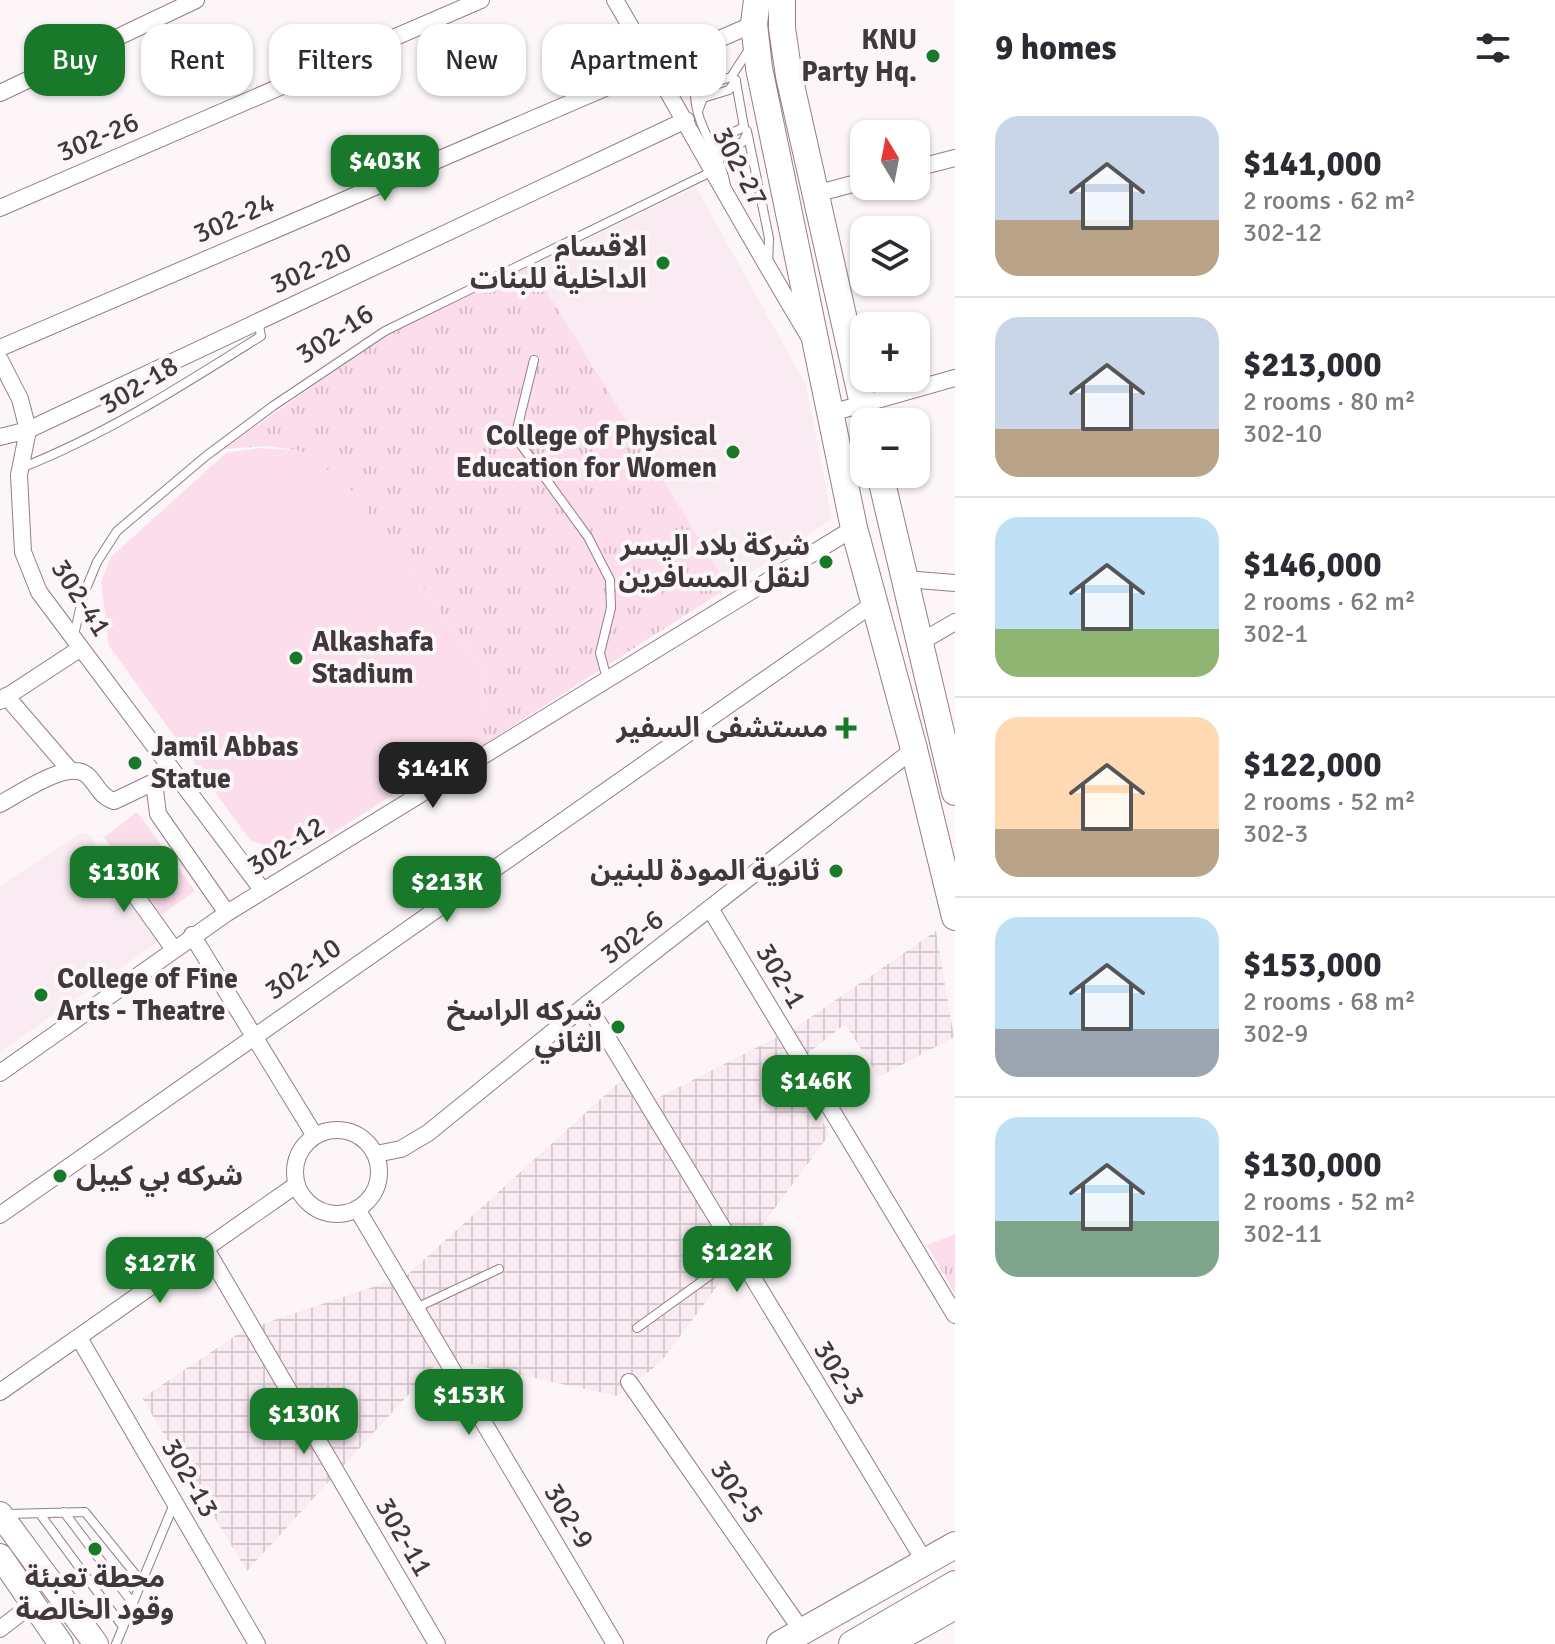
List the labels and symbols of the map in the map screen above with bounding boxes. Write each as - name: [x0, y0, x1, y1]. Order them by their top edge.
- place label: KNU Party Hq.: [801, 23, 917, 89]
- marker: KNU Party Hq.: [924, 47, 942, 65]
- street label: 302-26: [52, 105, 144, 169]
- north arrow: [850, 120, 930, 200]
- street label: 302-27: [705, 121, 775, 213]
- pin: $403K: [329, 135, 441, 203]
- street label: 302-24: [188, 185, 280, 251]
- place label: الاقسام الداخلية للبنات: [470, 230, 647, 296]
- street label: 302-20: [265, 235, 357, 301]
- marker: الاقسام الداخلية للبنات: [654, 254, 672, 272]
- street label: 302-16: [290, 296, 380, 372]
- street label: 302-18: [94, 348, 184, 422]
- place label: College of Physical Education for Women: [456, 419, 717, 485]
- marker: College of Physical Education for Women: [724, 443, 742, 461]
- place label: شركة بلاد اليسر لنقل المسافرين: [618, 529, 810, 595]
- street label: 302-41: [43, 553, 119, 643]
- marker: شركة بلاد اليسر لنقل المسافرين: [817, 553, 835, 571]
- place label: Alkashafa Stadium: [312, 625, 434, 691]
- marker: Alkashafa Stadium: [287, 649, 305, 667]
- place label: مستشفى السفير: [615, 711, 828, 745]
- marker: مستشفى السفير: [835, 717, 857, 739]
- place label: Jamil Abbas Statue: [151, 730, 298, 796]
- pin: $141K: [377, 742, 489, 810]
- marker: Jamil Abbas Statue: [126, 754, 144, 772]
- street label: 302-12: [241, 809, 331, 883]
- pin: $130K: [68, 846, 180, 914]
- place label: ثانوية المودة للبنين: [590, 854, 820, 888]
- pin: $213K: [391, 856, 503, 924]
- marker: ثانوية المودة للبنين: [827, 862, 845, 880]
- street label: 302-6: [594, 902, 670, 972]
- street label: 302-10: [258, 931, 348, 1007]
- street label: 302-1: [748, 937, 814, 1015]
- place label: College of Fine Arts - Theatre: [57, 962, 238, 1028]
- marker: College of Fine Arts - Theatre: [32, 986, 50, 1004]
- place label: شركه الراسخ الثاني: [447, 994, 602, 1064]
- marker: شركه الراسخ الثاني: [609, 1018, 627, 1036]
- pin: $146K: [760, 1055, 872, 1123]
- place label: شركه بي كيبل: [76, 1159, 243, 1197]
- marker: شركه بي كيبل: [51, 1167, 69, 1185]
- pin: $122K: [681, 1226, 793, 1294]
- pin: $127K: [104, 1237, 216, 1305]
- street label: 302-3: [806, 1334, 872, 1412]
- pin: $153K: [413, 1369, 525, 1437]
- pin: $130K: [248, 1388, 360, 1456]
- street label: 302-13: [154, 1433, 226, 1523]
- street label: 302-5: [703, 1453, 771, 1531]
- street label: 302-9: [536, 1477, 602, 1555]
- street label: 302-11: [368, 1492, 440, 1582]
- marker: محطة تعبئة وقود الخالصة: [86, 1540, 104, 1558]
- place label: محطة تعبئة وقود الخالصة: [16, 1561, 174, 1627]

